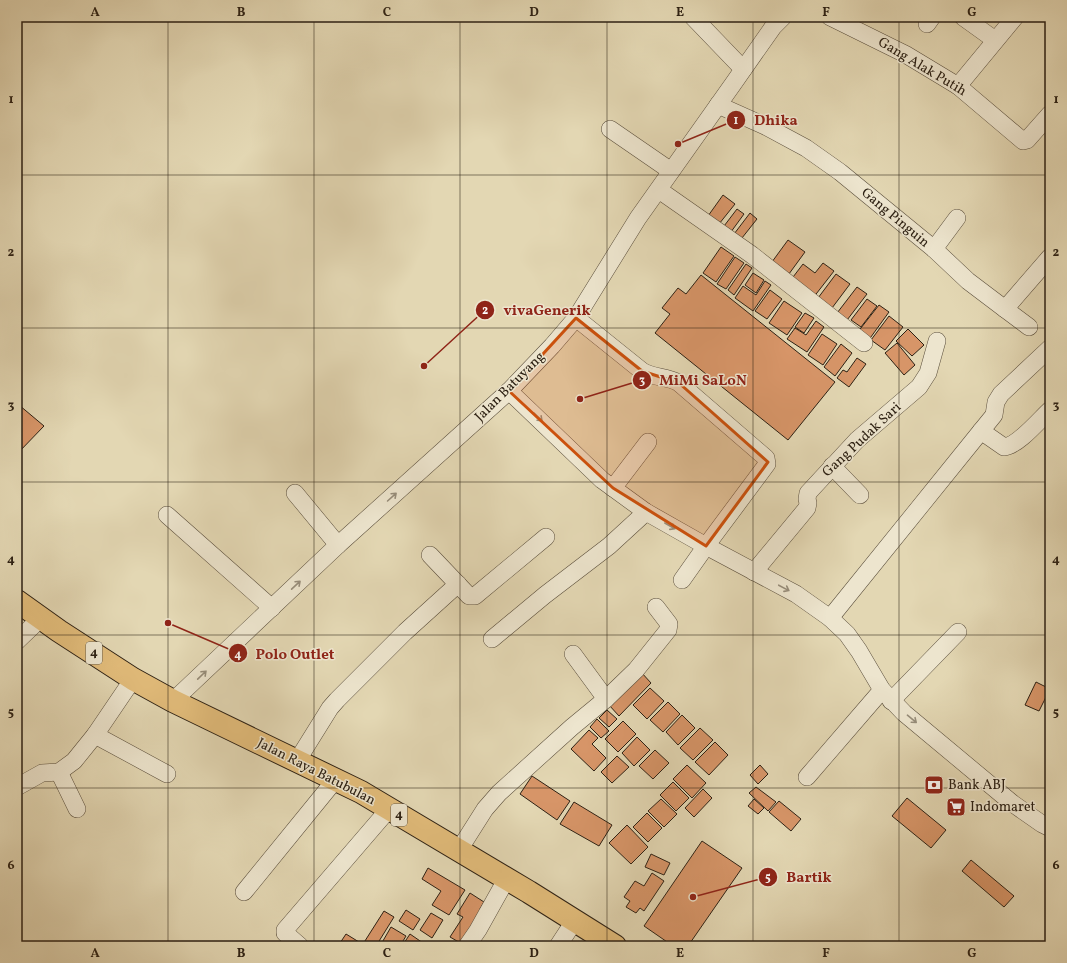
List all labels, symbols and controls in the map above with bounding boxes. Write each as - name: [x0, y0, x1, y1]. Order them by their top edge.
- text: A: [90, 4, 100, 22]
- text: B: [237, 4, 246, 22]
- text: C: [383, 4, 391, 22]
- text: D: [529, 4, 539, 22]
- text: E: [676, 4, 684, 22]
- text: F: [822, 4, 830, 22]
- text: G: [967, 4, 977, 22]
- street label: Gang Alak Putih: [874, 33, 970, 101]
- text: 1: [8, 91, 14, 109]
- text: 1: [1053, 91, 1059, 109]
- callout: Dhika: [726, 106, 805, 133]
- text: Dhika: [754, 111, 798, 132]
- text: 1: [734, 113, 739, 129]
- street label: Gang Pinguin: [857, 184, 933, 252]
- text: 2: [8, 244, 15, 262]
- text: 2: [1053, 244, 1060, 262]
- callout: vivaGenerik: [475, 296, 599, 323]
- text: vivaGenerik: [503, 301, 591, 322]
- text: 2: [482, 303, 488, 319]
- street label: Jalan Batuyang: [471, 348, 549, 426]
- callout: MiMi SaLoN: [632, 366, 755, 393]
- text: MiMi SaLoN: [659, 371, 747, 392]
- text: 3: [639, 373, 645, 389]
- text: 3: [8, 397, 15, 415]
- text: 3: [1053, 397, 1060, 415]
- street label: Gang Pudak Sari: [818, 398, 906, 482]
- one-way arrow: [532, 413, 543, 422]
- one-way arrow: [386, 493, 396, 502]
- one-way arrow: [664, 522, 676, 530]
- text: 4: [7, 551, 15, 569]
- text: 4: [1052, 551, 1060, 569]
- one-way arrow: [291, 580, 301, 590]
- one-way arrow: [778, 585, 790, 592]
- callout: Polo Outlet: [228, 640, 343, 667]
- road number: 4: [86, 642, 102, 664]
- text: Polo Outlet: [256, 645, 335, 666]
- text: 4: [234, 647, 242, 663]
- one-way arrow: [197, 670, 207, 680]
- text: 5: [8, 704, 14, 722]
- text: 5: [1053, 704, 1059, 722]
- one-way arrow: [906, 715, 917, 724]
- street label: Jalan Raya Batubulan: [253, 734, 379, 810]
- bank icon: Bank ABJ: [923, 774, 945, 796]
- place label: Bank ABJ: [948, 776, 1006, 795]
- supermarket icon: Indomaret: [945, 796, 967, 818]
- place label: Indomaret: [970, 798, 1036, 817]
- road number: 4: [391, 804, 407, 826]
- text: 6: [7, 857, 15, 875]
- text: 6: [1052, 857, 1060, 875]
- callout: Bartik: [758, 864, 839, 891]
- text: Bartik: [786, 868, 832, 889]
- text: 5: [765, 870, 771, 886]
- text: A: [90, 945, 100, 963]
- text: B: [237, 945, 246, 963]
- text: C: [383, 945, 391, 963]
- text: D: [529, 945, 539, 963]
- text: E: [676, 945, 684, 963]
- text: F: [822, 945, 830, 963]
- text: G: [967, 945, 977, 963]

